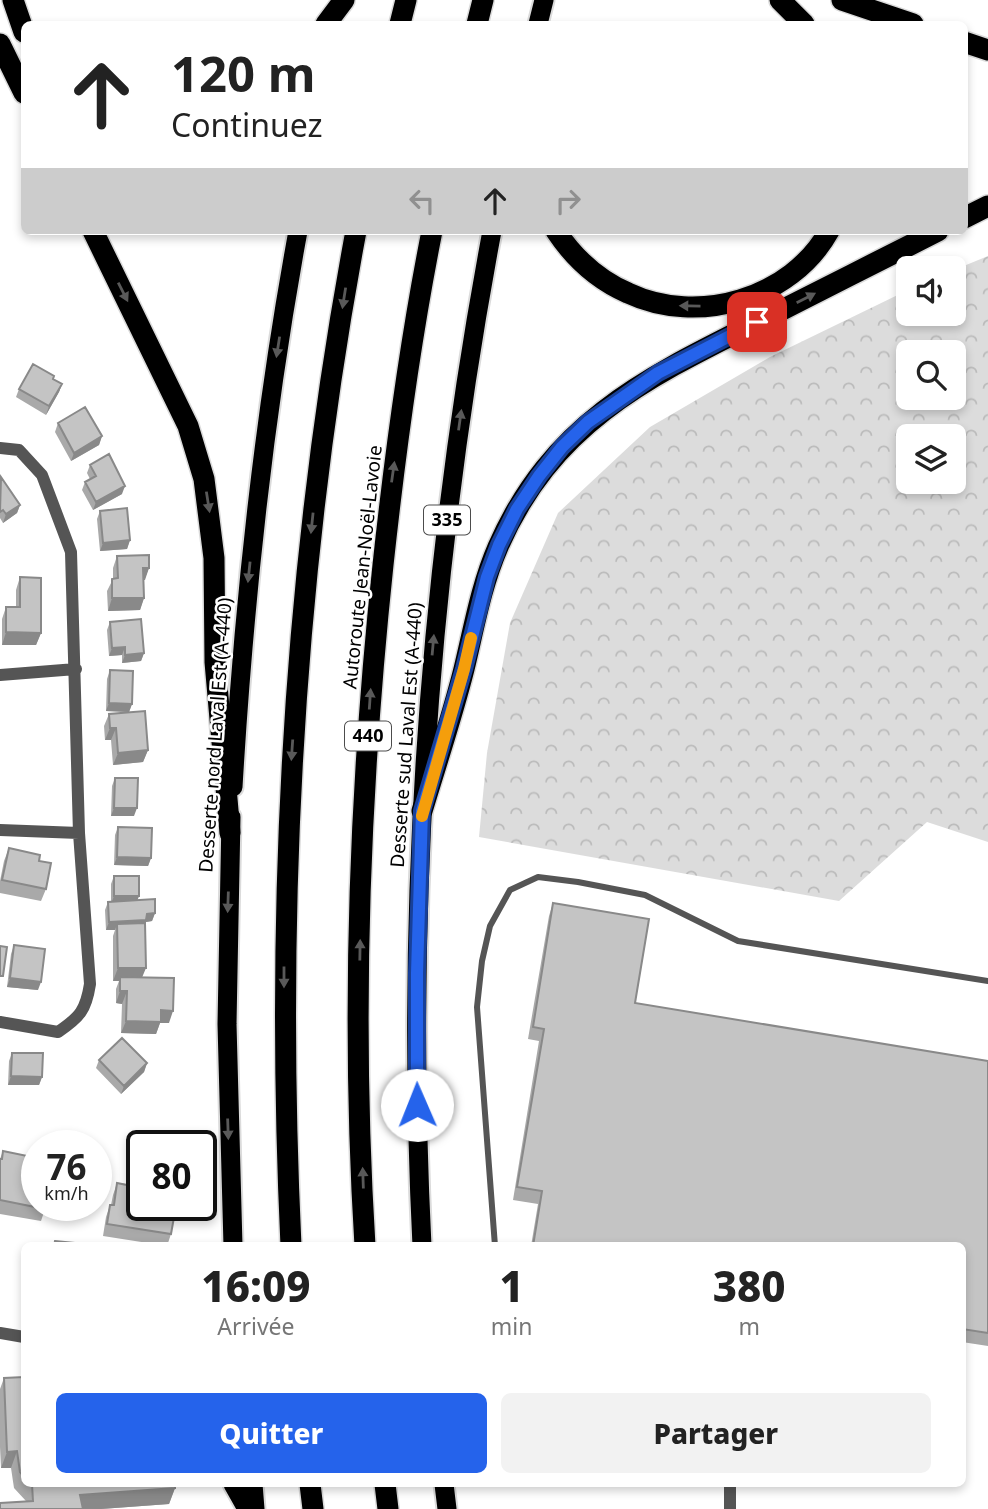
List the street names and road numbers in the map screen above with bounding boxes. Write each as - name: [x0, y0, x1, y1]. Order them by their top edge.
- street label: Autoroute Jean-Noël-Lavoie: [336, 444, 388, 690]
- road number: 335: [424, 506, 470, 534]
- street label: Desserte nord Laval Est (A-440): [192, 597, 238, 873]
- street label: Desserte sud Laval Est (A-440): [384, 601, 428, 869]
- road number: 440: [345, 722, 391, 750]

